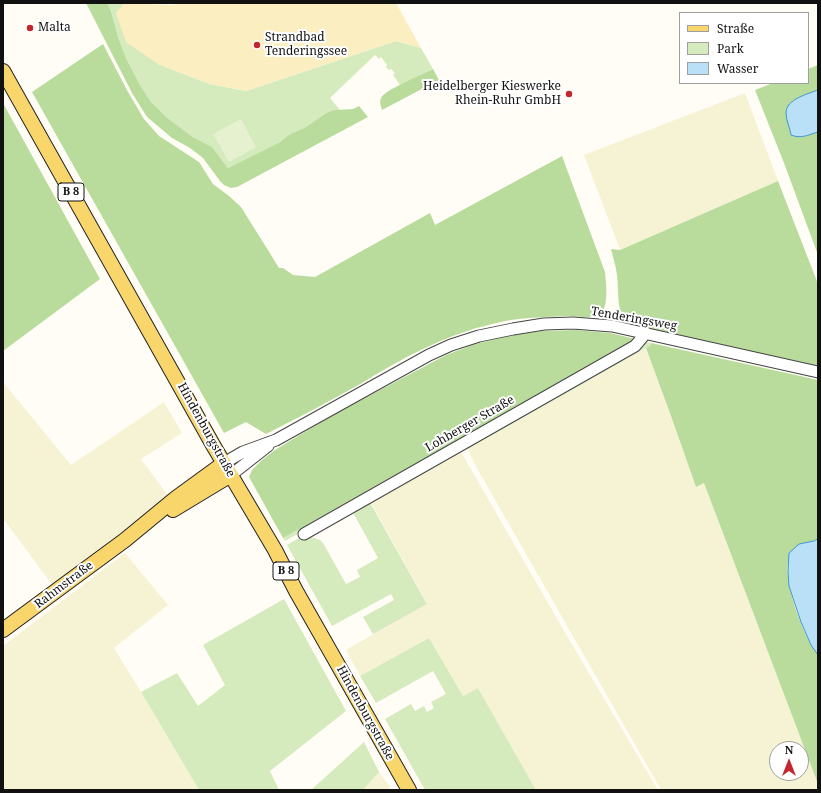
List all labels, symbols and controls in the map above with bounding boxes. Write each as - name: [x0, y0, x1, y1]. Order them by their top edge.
- legend: [679, 12, 809, 84]
- text: Straße: [717, 20, 754, 37]
- place label: Malta: [38, 21, 71, 35]
- marker: Malta: [25, 23, 35, 33]
- place label: Strandbad Tenderingssee: [265, 31, 347, 59]
- marker: Strandbad Tenderingssee: [252, 40, 262, 50]
- text: Park: [717, 40, 744, 57]
- text: Wasser: [717, 60, 758, 77]
- place label: Heidelberger Kieswerke Rhein-Ruhr GmbH: [423, 80, 561, 108]
- marker: Heidelberger Kieswerke Rhein-Ruhr GmbH: [564, 89, 574, 99]
- road number: B 8: [58, 183, 84, 201]
- street label: Tenderingsweg: [590, 304, 678, 334]
- street label: Hindenburgstraße: [174, 380, 238, 480]
- street label: Lohberger Straße: [423, 393, 517, 455]
- street label: Rahmstraße: [32, 558, 96, 612]
- road number: B 8: [273, 562, 299, 580]
- street label: Hindenburgstraße: [333, 663, 397, 763]
- north arrow: [769, 741, 809, 781]
- text: N: [785, 742, 793, 757]

